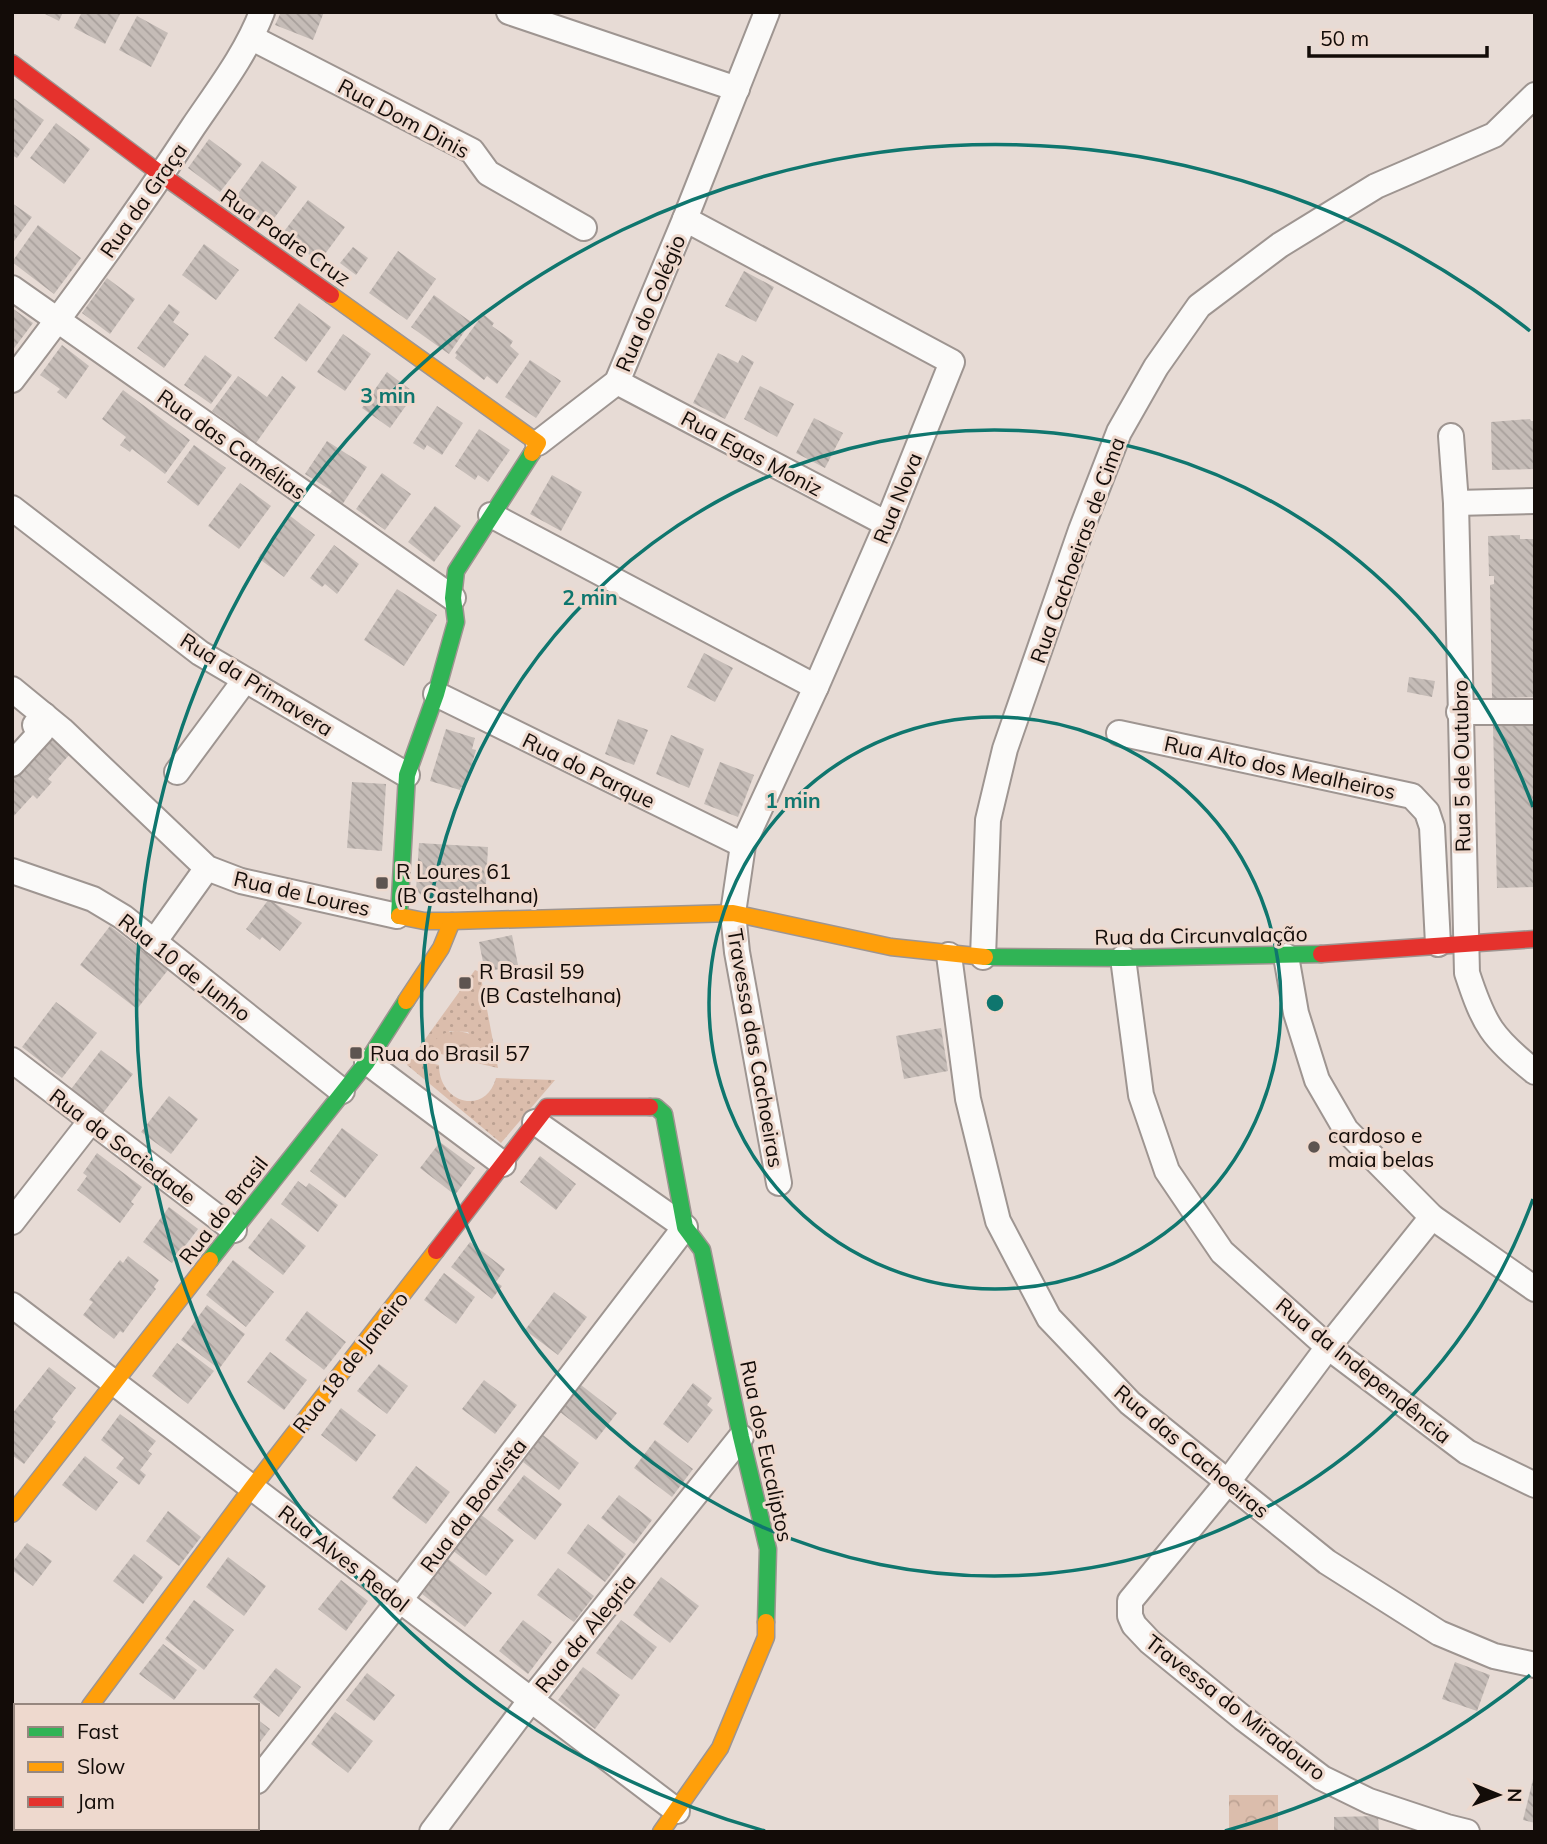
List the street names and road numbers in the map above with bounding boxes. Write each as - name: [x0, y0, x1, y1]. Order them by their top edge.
- street label: Rua Dom Dinis: [334, 73, 474, 163]
- street label: Rua da Graça: [94, 138, 192, 262]
- street label: Rua Padre Cruz: [216, 183, 356, 291]
- street label: Rua do Colégio: [609, 230, 691, 376]
- street label: Rua das Camélias: [153, 383, 311, 505]
- street label: Rua Egas Moniz: [677, 405, 827, 501]
- street label: Rua Cachoeiras de Cima: [1024, 434, 1130, 666]
- street label: Rua Nova: [867, 449, 927, 547]
- street label: Rua da Primavera: [176, 627, 338, 741]
- street label: Rua 5 de Outubro: [1446, 680, 1476, 852]
- street label: Rua do Parque: [518, 727, 660, 813]
- street label: Rua Alto dos Mealheiros: [1162, 730, 1398, 804]
- street label: Rua de Loures: [231, 865, 373, 921]
- street label: Rua 10 de Junho: [114, 907, 256, 1027]
- street label: Rua da Circunvalação: [1094, 920, 1308, 950]
- street label: Travessa das Cachoeiras: [722, 927, 790, 1169]
- street label: Rua da Sociedade: [45, 1082, 201, 1210]
- street label: Rua do Brasil: [173, 1151, 273, 1269]
- street label: Rua 18 de Janeiro: [287, 1286, 413, 1438]
- street label: Rua da Independência: [1271, 1291, 1457, 1449]
- street label: Rua dos Eucaliptos: [735, 1358, 799, 1544]
- street label: Rua das Cachoeiras: [1109, 1379, 1275, 1523]
- street label: Rua da Boavista: [414, 1433, 532, 1577]
- street label: Rua Alves Redol: [273, 1499, 415, 1617]
- street label: Rua da Alegria: [529, 1568, 641, 1698]
- street label: Travessa do Miradouro: [1141, 1628, 1331, 1786]

